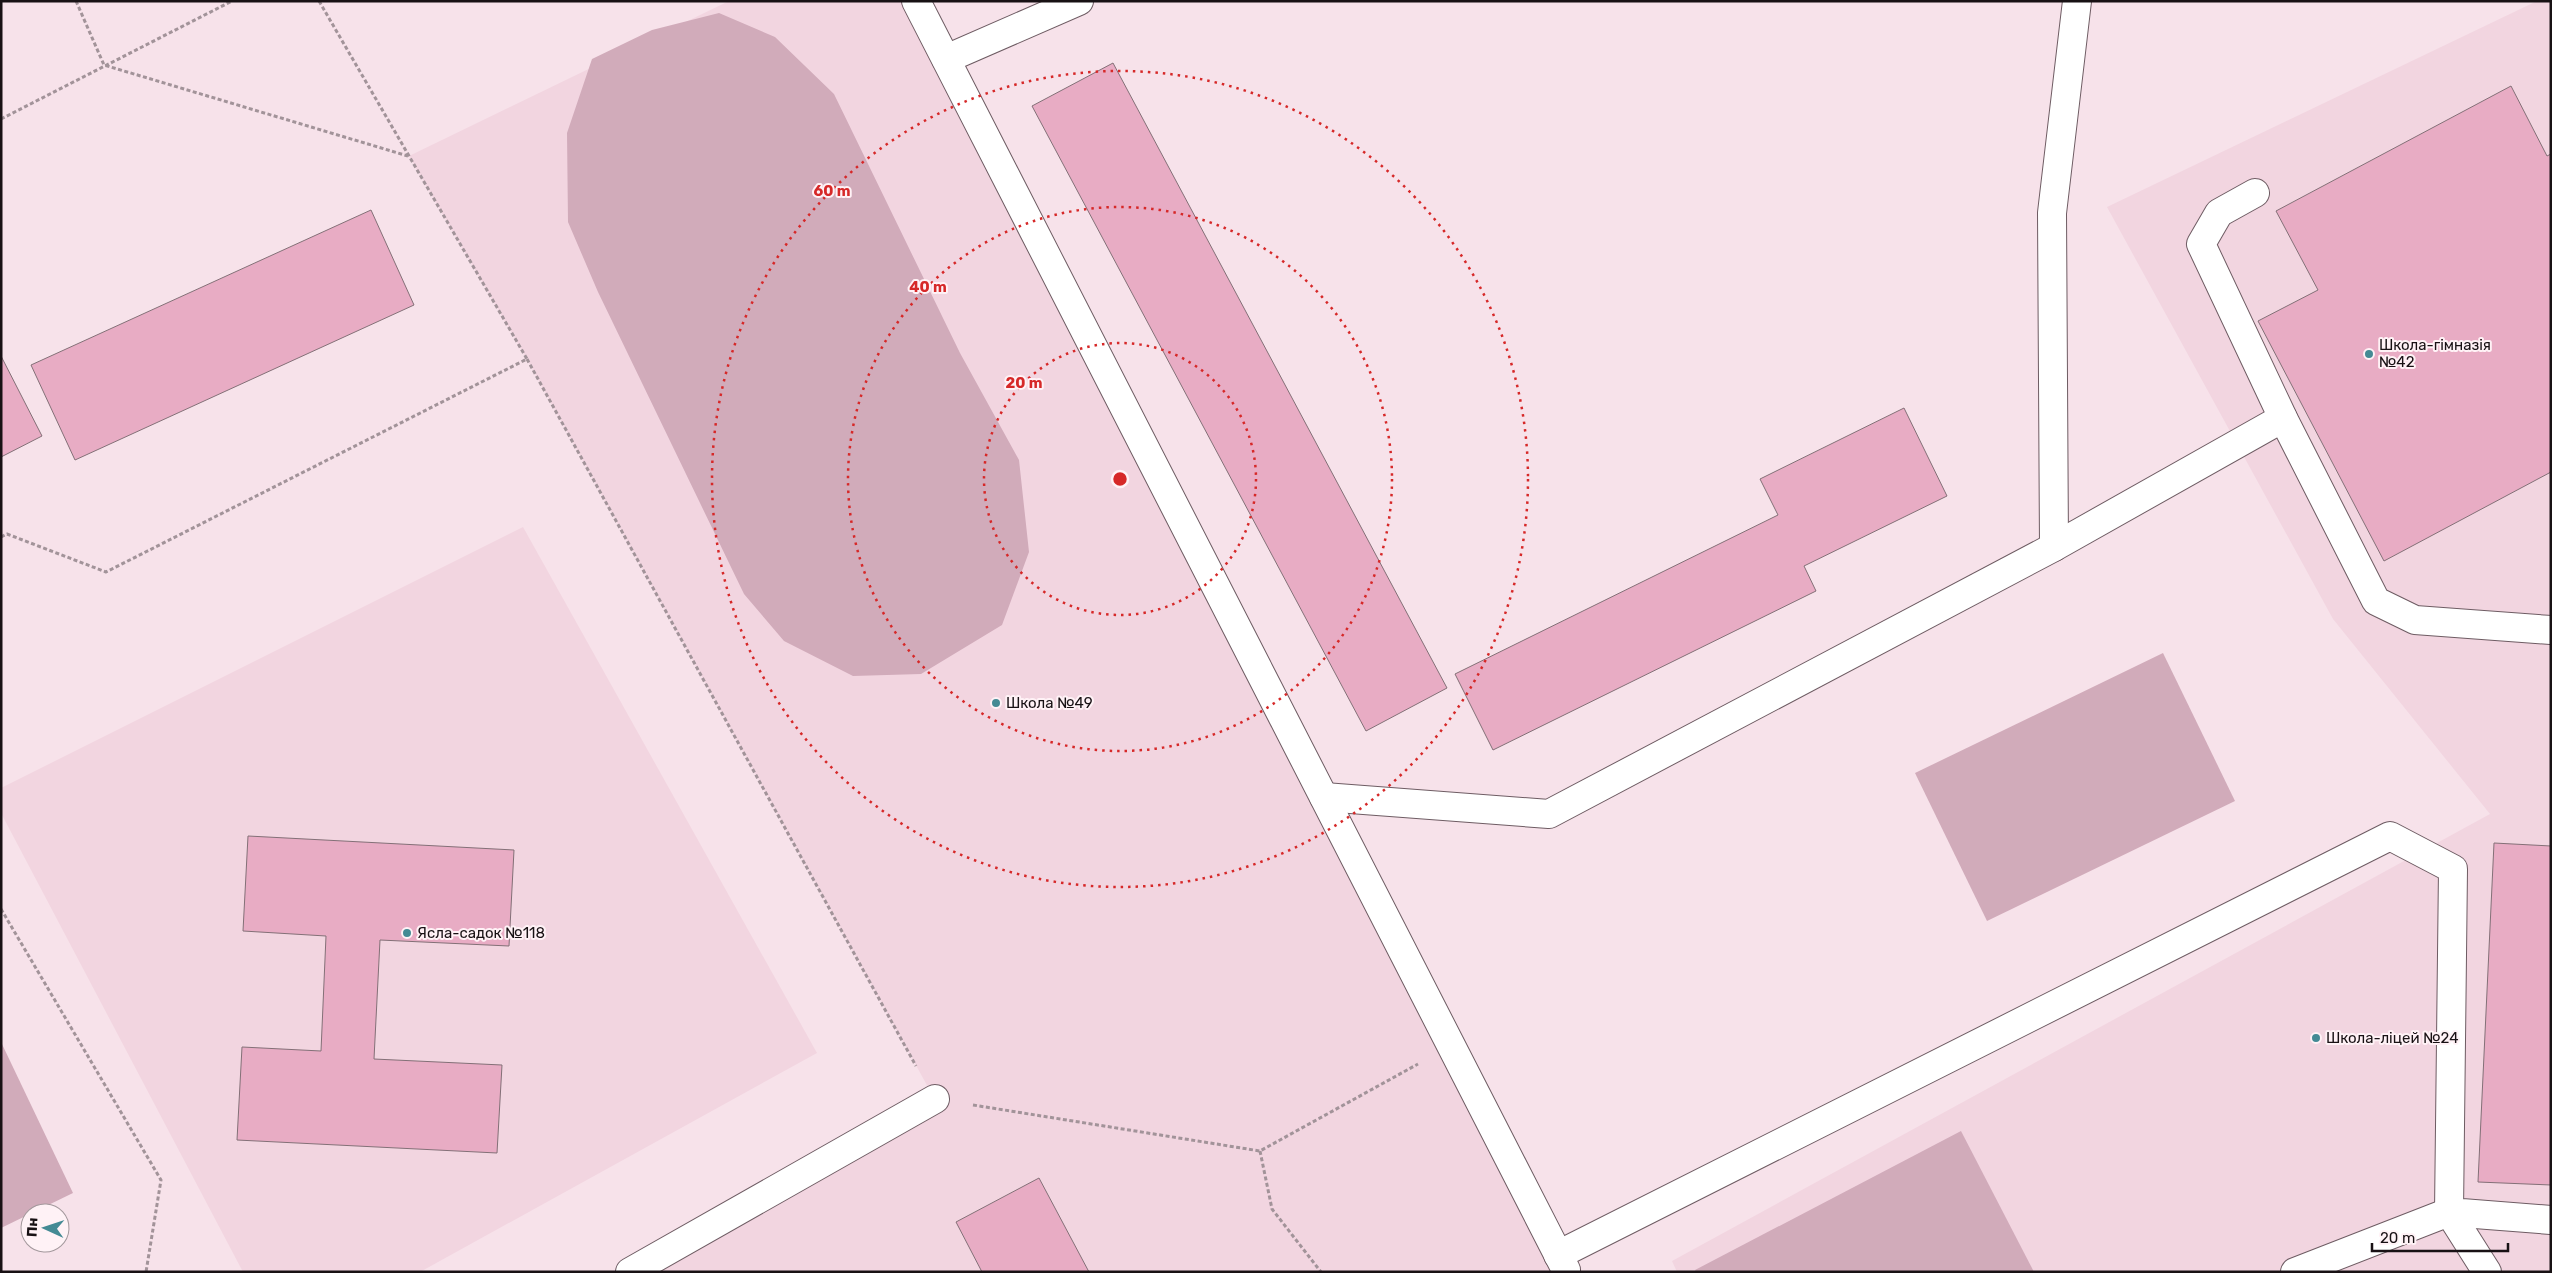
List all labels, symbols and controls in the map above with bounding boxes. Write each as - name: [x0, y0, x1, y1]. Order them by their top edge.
- text: 60 m: [814, 182, 850, 200]
- text: 40 m: [909, 278, 947, 296]
- place label: Школа-гімназія №42: [2379, 336, 2491, 371]
- marker: Школа-гімназія №42: [2363, 348, 2375, 360]
- text: 20 m: [1006, 374, 1042, 392]
- centre of rings: [1111, 470, 1129, 488]
- place label: Школа №49: [1006, 694, 1093, 712]
- marker: Школа №49: [990, 697, 1002, 709]
- place label: Ясла-садок №118: [417, 924, 545, 942]
- marker: Ясла-садок №118: [401, 927, 413, 939]
- place label: Школа-ліцей №24: [2326, 1029, 2459, 1047]
- marker: Школа-ліцей №24: [2310, 1032, 2322, 1044]
- north arrow: [20, 1203, 70, 1253]
- text: Пн: [24, 1217, 42, 1237]
- scale bar: [2372, 1220, 2508, 1252]
- text: 20 m: [2380, 1229, 2415, 1247]

